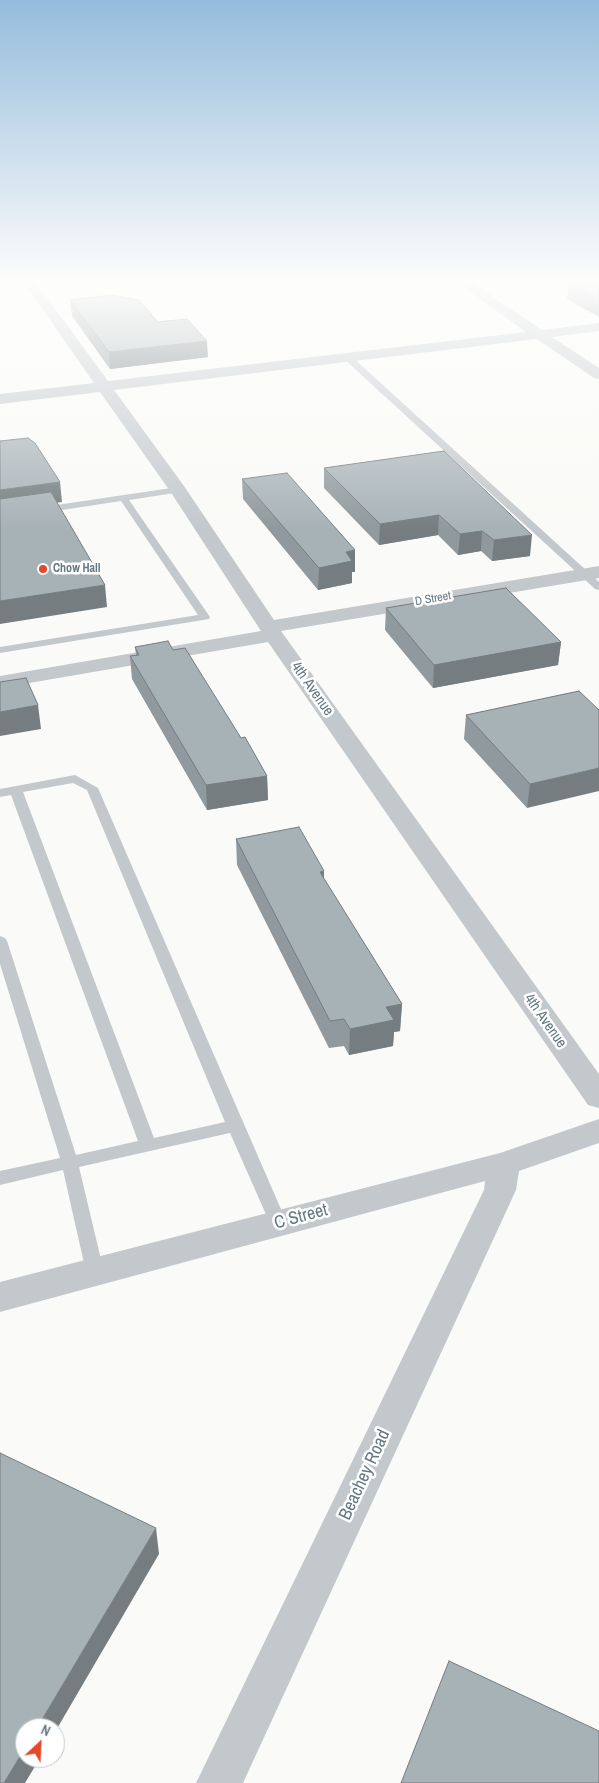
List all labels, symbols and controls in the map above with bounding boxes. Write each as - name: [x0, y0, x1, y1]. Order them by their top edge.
- place label: Chow Hall: [53, 562, 101, 576]
- marker: Chow Hall: [37, 563, 49, 575]
- street label: D Street: [414, 589, 452, 609]
- street label: 4th Avenue: [287, 658, 337, 720]
- street label: 4th Avenue: [520, 990, 570, 1052]
- street label: C Street: [272, 1200, 330, 1234]
- street label: Beachey Road: [335, 1427, 395, 1523]
- north arrow: [15, 1718, 65, 1768]
- text: N: [38, 1720, 53, 1740]

